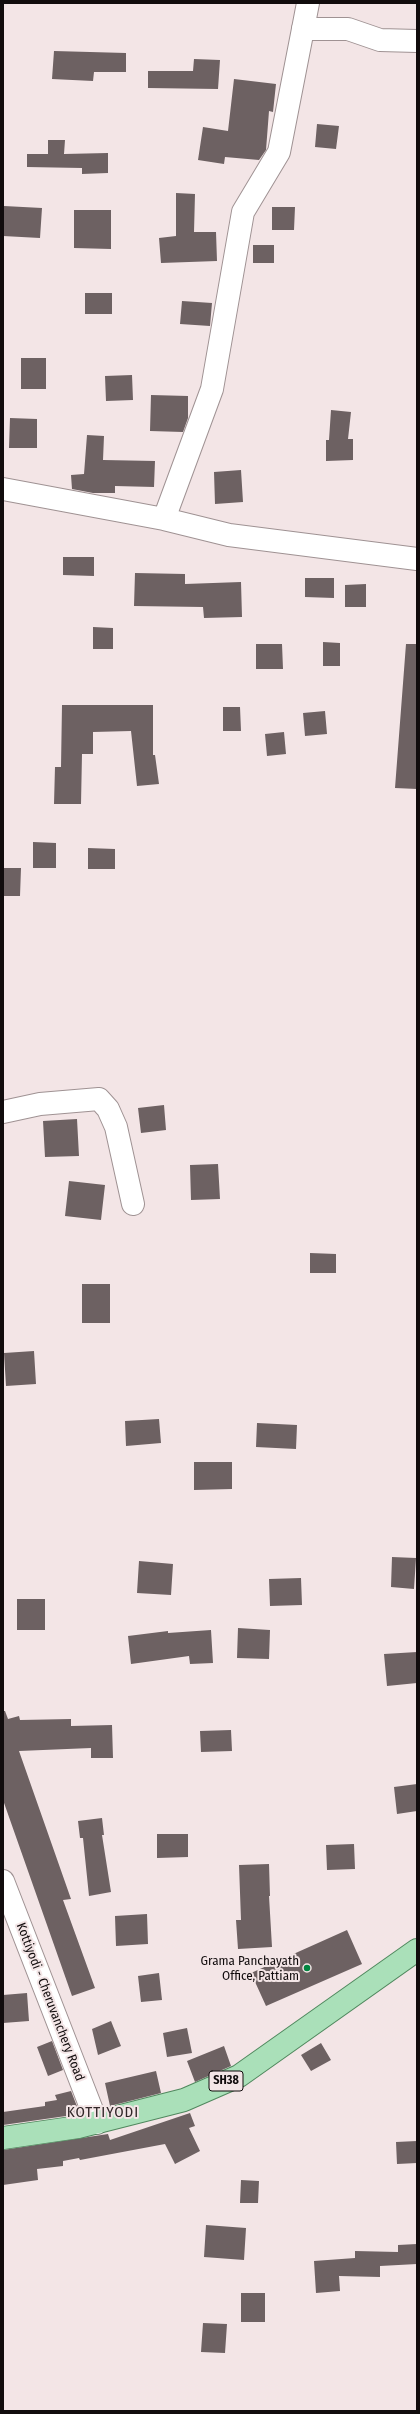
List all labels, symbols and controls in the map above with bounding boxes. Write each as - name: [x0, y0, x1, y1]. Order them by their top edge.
- street label: Kottiyodi - Cheruvanchery Road: [13, 1921, 87, 2083]
- place label: Grama Panchayath Office, Pattiam: [201, 1953, 299, 1984]
- marker: Grama Panchayath Office, Pattiam: [302, 1963, 312, 1973]
- road number: SH38: [209, 2071, 243, 2091]
- district label: KOTTIYODI: [67, 2104, 139, 2122]

